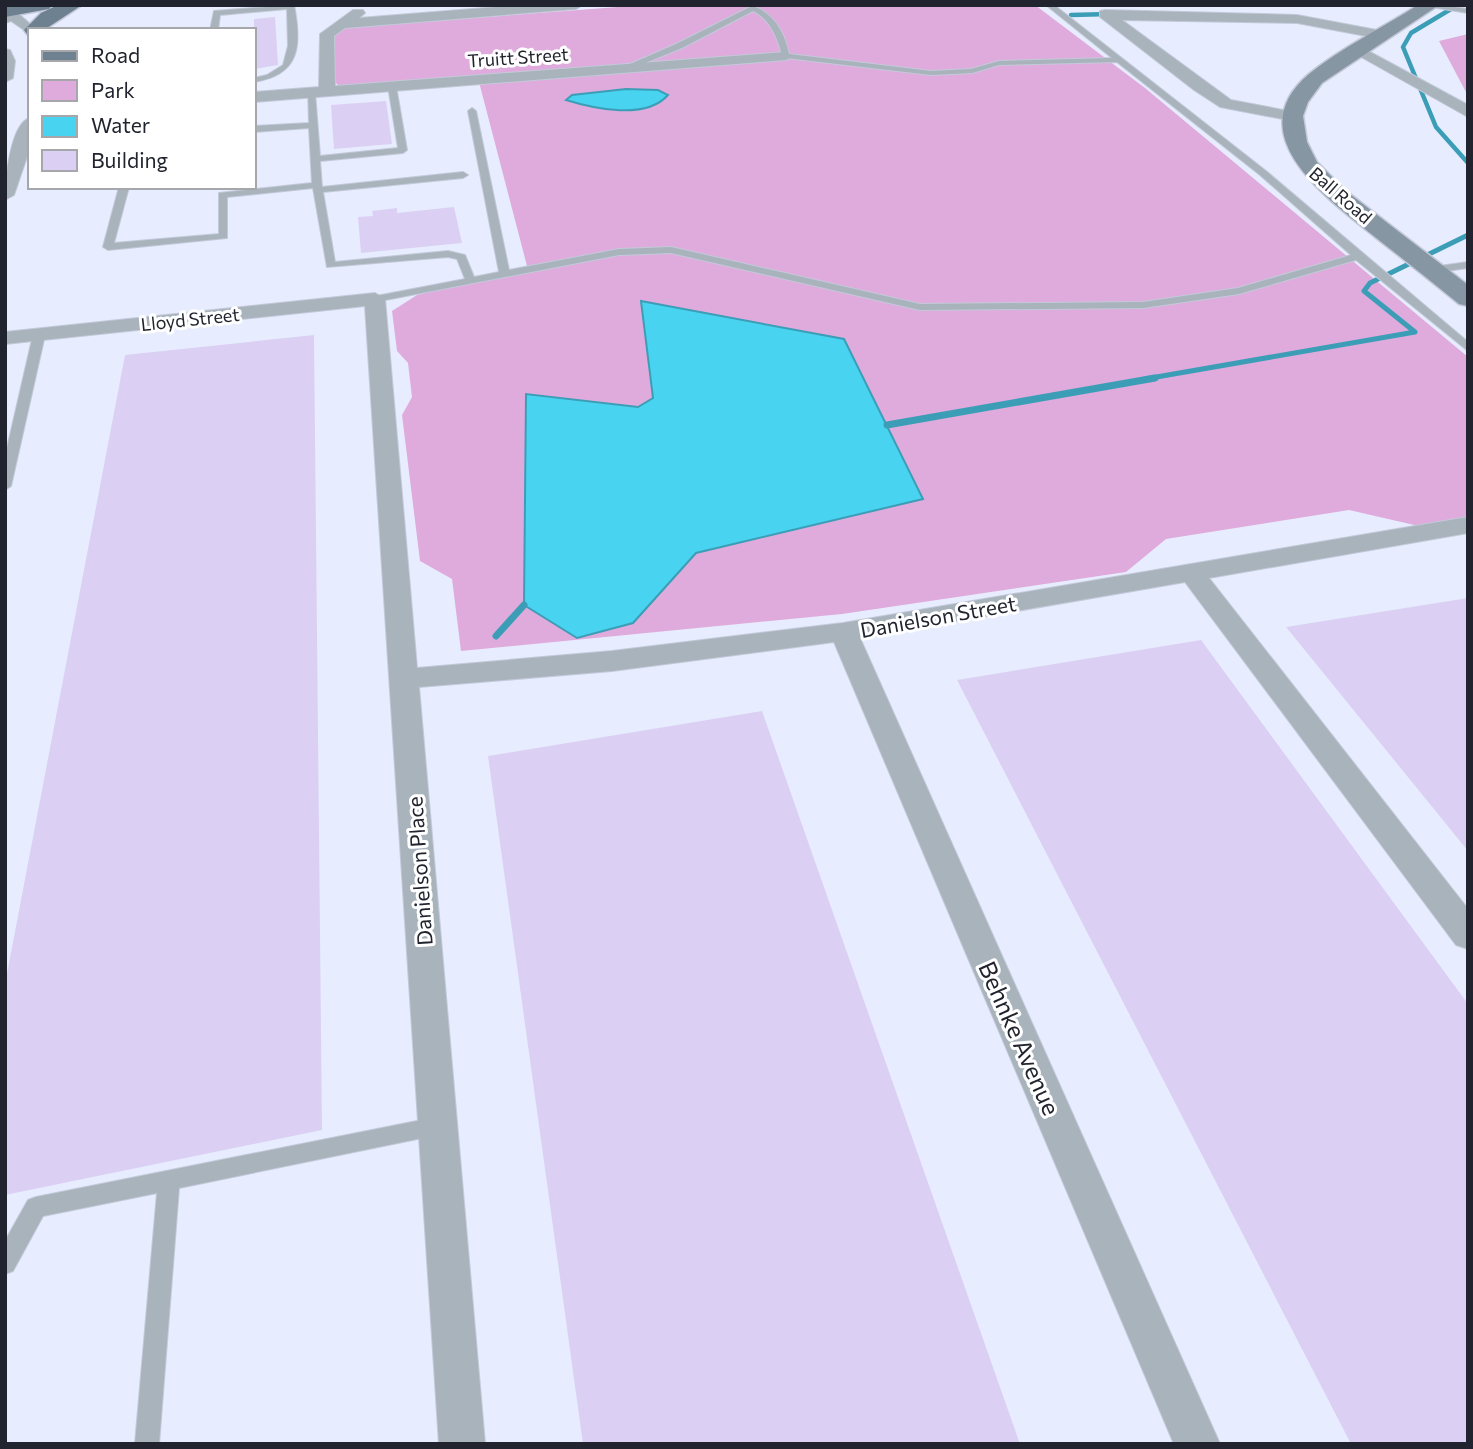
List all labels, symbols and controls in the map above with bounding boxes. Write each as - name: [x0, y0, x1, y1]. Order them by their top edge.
- legend: [28, 28, 256, 189]
- text: Road: [91, 42, 140, 67]
- street label: Truitt Street: [467, 43, 569, 71]
- text: Park: [91, 77, 135, 102]
- text: Water: [91, 112, 150, 137]
- text: Building: [91, 147, 168, 172]
- street label: Ball Road: [1305, 162, 1377, 228]
- street label: Lloyd Street: [140, 303, 240, 335]
- street label: Danielson Street: [858, 590, 1018, 642]
- street label: Danielson Place: [401, 796, 437, 946]
- street label: Behnke Avenue: [973, 957, 1067, 1119]

